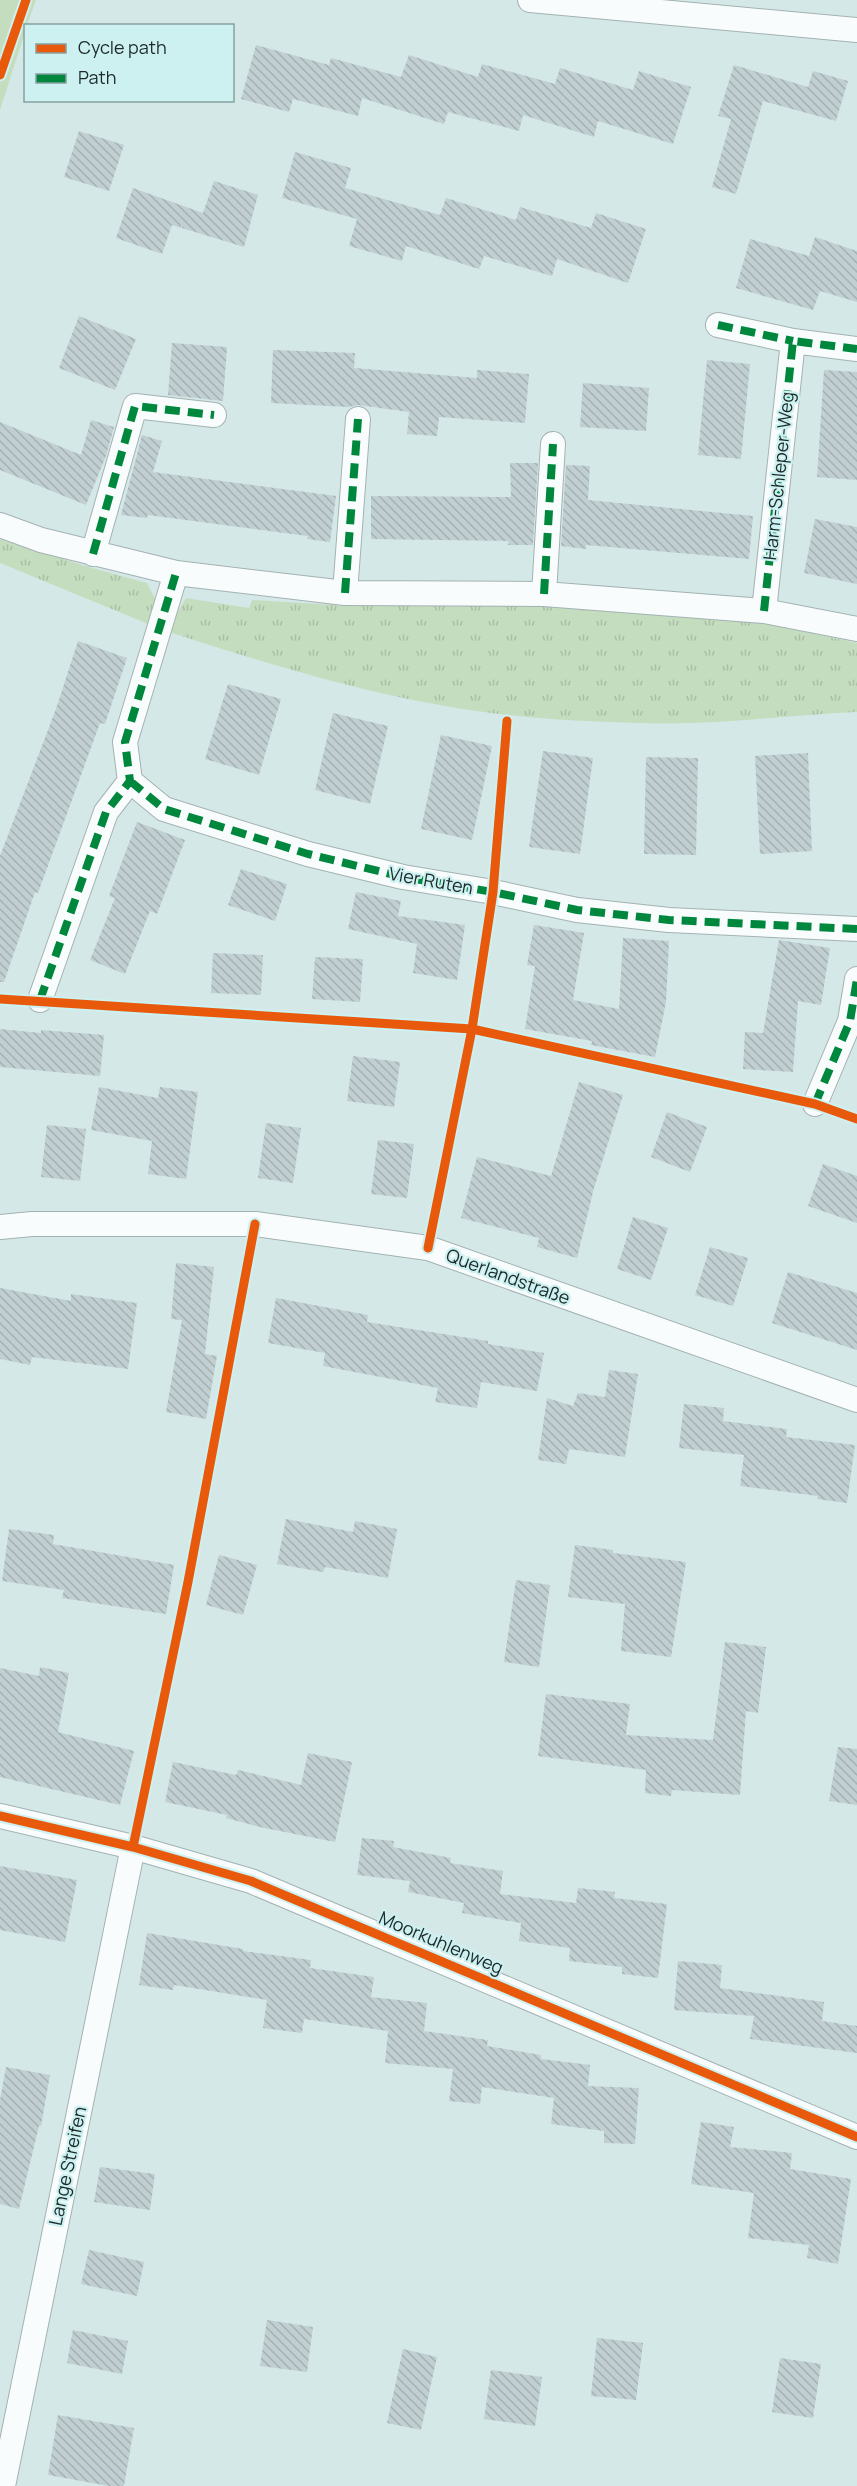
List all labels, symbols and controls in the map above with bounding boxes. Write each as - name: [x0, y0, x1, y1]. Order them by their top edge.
- legend: [24, 24, 234, 102]
- text: Cycle path: [78, 35, 167, 59]
- text: Path: [78, 65, 116, 89]
- street label: Harm-Schleper-Weg: [757, 391, 799, 561]
- street label: Vier Ruten: [387, 861, 475, 899]
- street label: Querlandstraße: [443, 1242, 574, 1310]
- street label: Moorkuhlenweg: [375, 1905, 507, 1979]
- street label: Lange Streifen: [43, 2104, 91, 2227]

